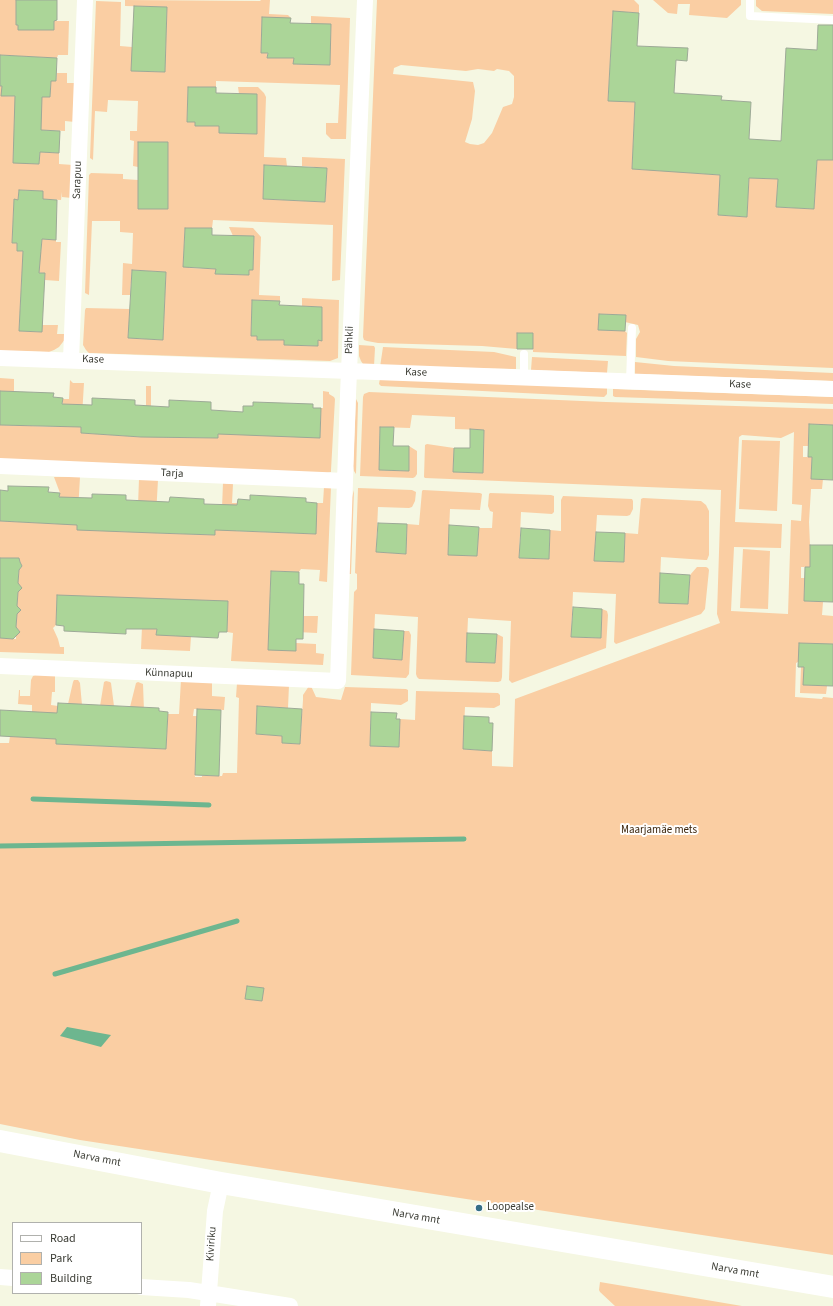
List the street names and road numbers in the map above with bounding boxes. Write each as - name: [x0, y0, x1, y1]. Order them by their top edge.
- street label: Sarapuu: [71, 160, 85, 200]
- street label: Pähkli: [343, 326, 357, 354]
- street label: Kase: [82, 353, 104, 367]
- street label: Kase: [405, 366, 427, 380]
- street label: Kase: [729, 378, 751, 392]
- street label: Tarja: [160, 467, 184, 481]
- street label: Künnapuu: [145, 667, 193, 681]
- street label: Narva mnt: [72, 1148, 122, 1170]
- street label: Narva mnt: [391, 1206, 441, 1228]
- street label: Kiviriku: [204, 1226, 220, 1262]
- street label: Narva mnt: [710, 1260, 760, 1282]

